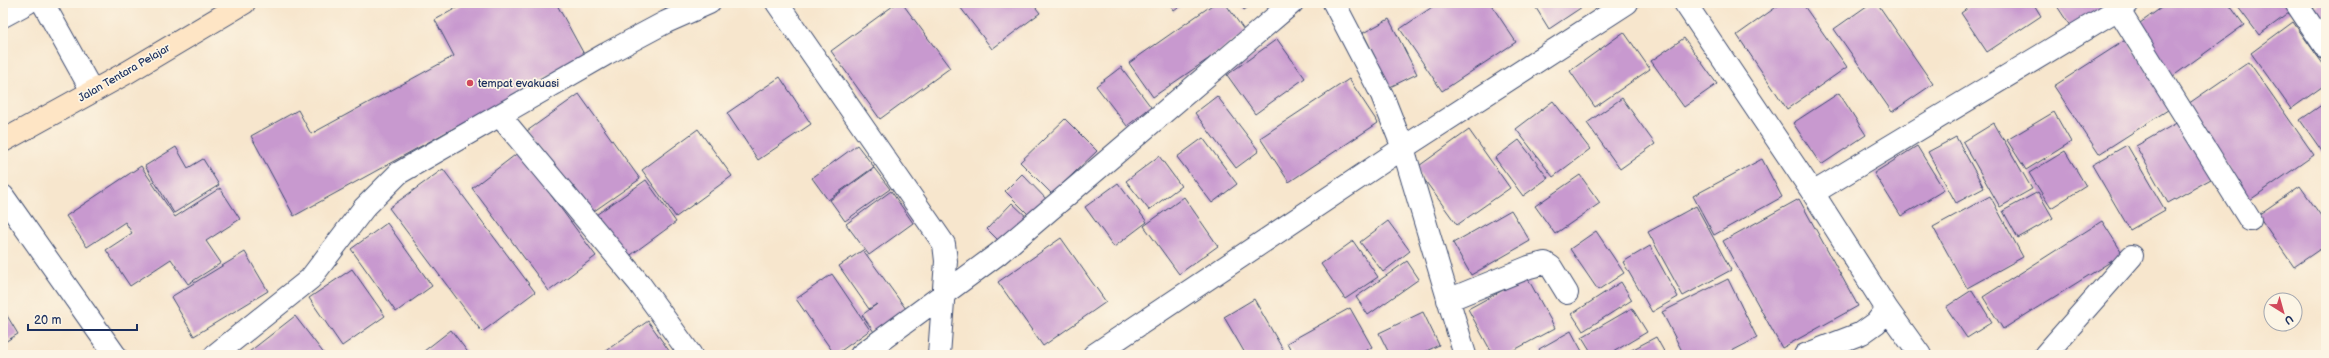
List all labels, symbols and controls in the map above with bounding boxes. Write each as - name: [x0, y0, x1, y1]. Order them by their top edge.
- street label: Jalan Tentara Pelajar: [76, 41, 173, 105]
- place label: tempat evakuasi: [478, 77, 559, 90]
- marker: tempat evakuasi: [465, 78, 475, 88]
- north arrow: [2263, 292, 2303, 332]
- scale bar: [28, 306, 137, 332]
- text: U: [2282, 312, 2296, 327]
- text: 20 m: [34, 313, 61, 328]

